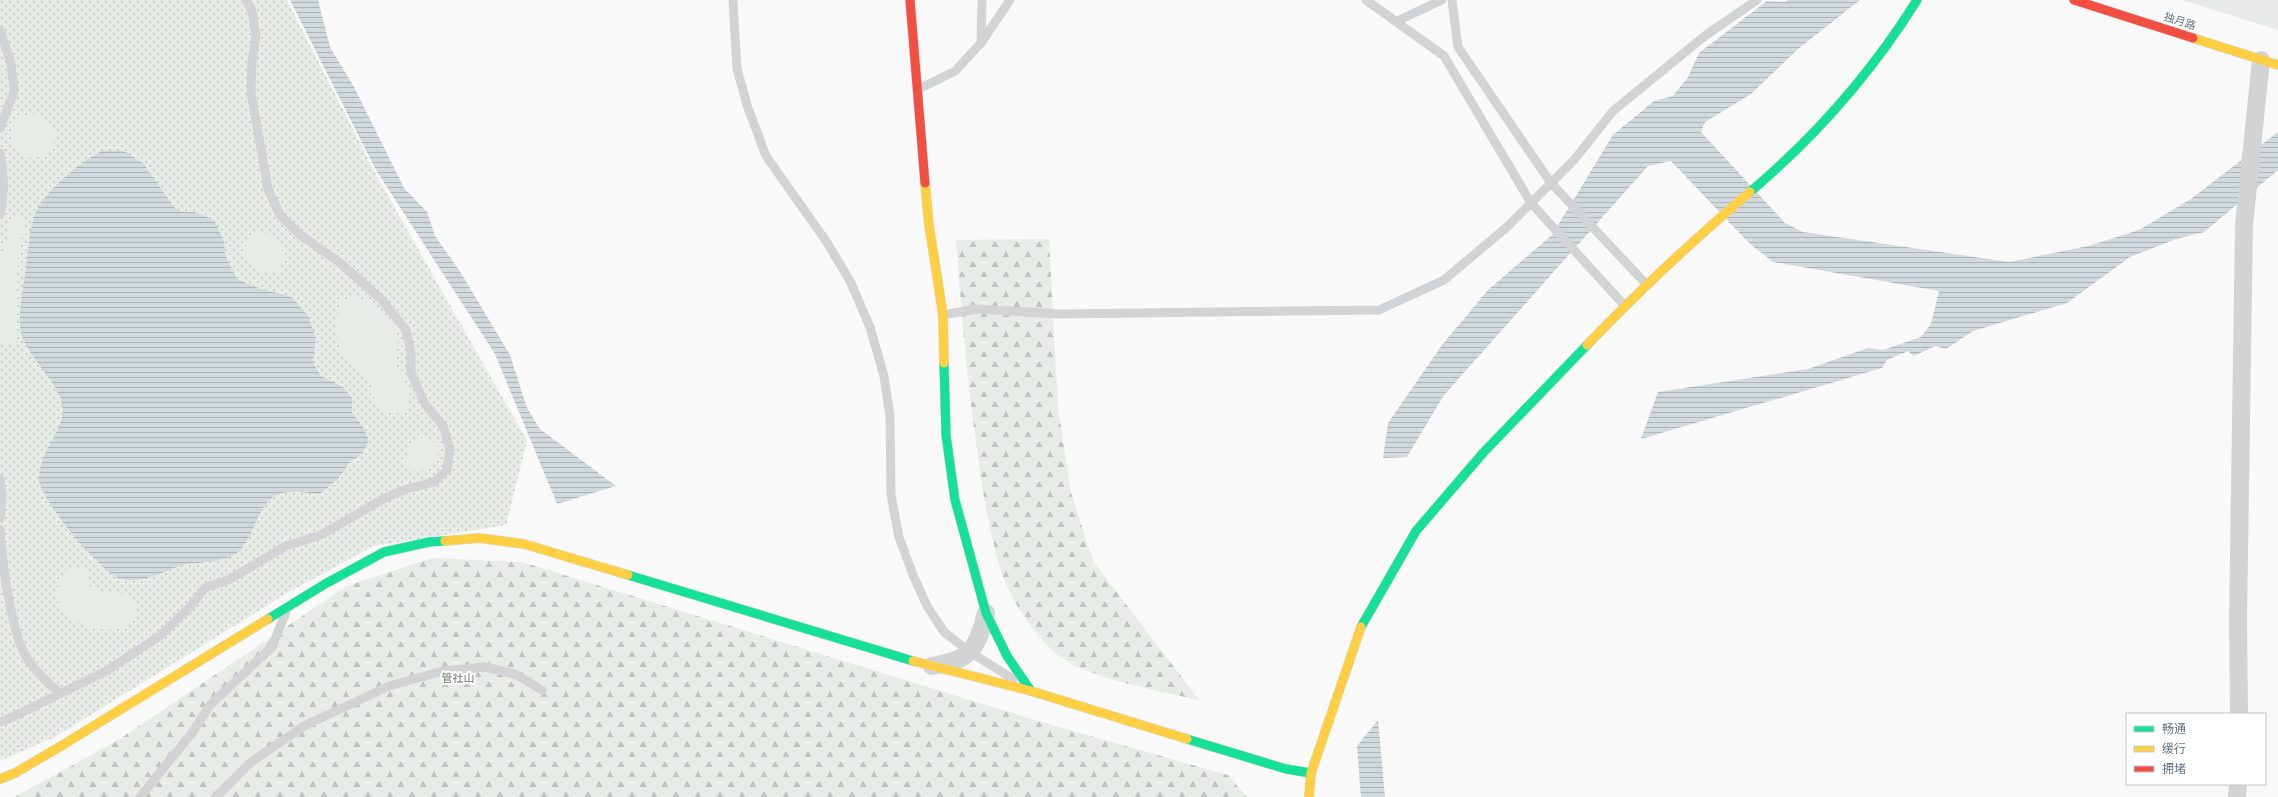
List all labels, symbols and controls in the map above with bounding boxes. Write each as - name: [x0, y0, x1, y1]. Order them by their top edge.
- street label: 独月路: [2162, 9, 2198, 33]
- park label: 管社山: [442, 671, 475, 685]
- legend: [2126, 713, 2266, 785]
- text: 畅通: [2162, 721, 2186, 736]
- text: 缓行: [2162, 741, 2186, 756]
- text: 拥堵: [2162, 761, 2186, 776]

